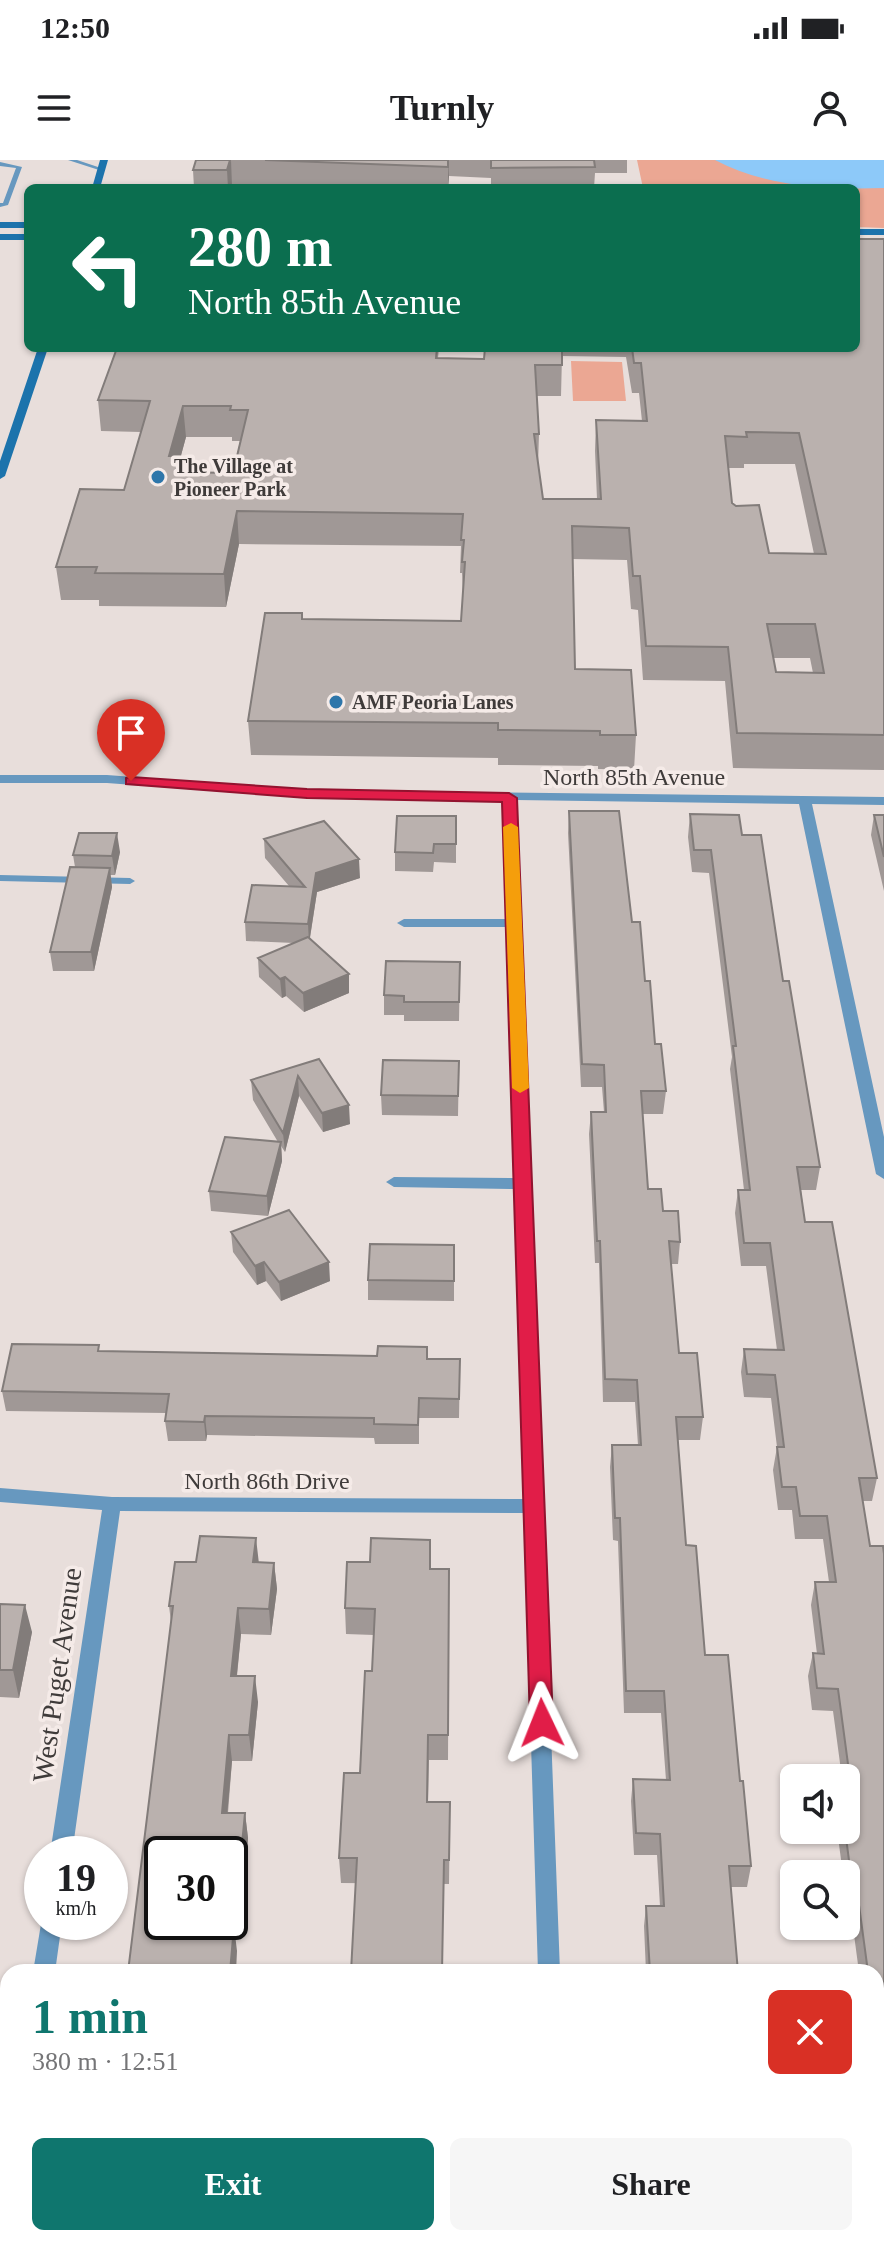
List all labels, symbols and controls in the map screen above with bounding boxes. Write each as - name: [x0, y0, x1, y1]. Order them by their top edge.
- text: 12:50: [40, 11, 110, 44]
- icon: menu: [32, 86, 76, 130]
- icon: person: [808, 86, 852, 130]
- text: Turnly: [390, 88, 494, 128]
- icon: left: [56, 216, 160, 320]
- text: 280 m: [188, 216, 333, 278]
- text: North 85th Avenue: [188, 282, 461, 322]
- place label: The Village at Pioneer Park: [174, 455, 293, 500]
- marker: The Village at Pioneer Park: [149, 468, 167, 486]
- place label: AMF Peoria Lanes: [352, 691, 514, 713]
- marker: AMF Peoria Lanes: [327, 693, 345, 711]
- pin: [97, 699, 165, 781]
- icon: arrive: [109, 711, 153, 755]
- street label: North 85th Avenue: [543, 764, 725, 790]
- street label: North 86th Drive: [184, 1468, 350, 1494]
- street label: West Puget Avenue: [27, 1566, 87, 1784]
- position arrow: [500, 1681, 584, 1765]
- map controls: [780, 1764, 860, 1940]
- button: sound: [780, 1764, 860, 1844]
- speed limit sign: 30: [144, 1836, 248, 1940]
- text: 19: [56, 1855, 96, 1900]
- button: search: [780, 1860, 860, 1940]
- text: km/h: [55, 1897, 97, 1919]
- text: 1 min: [32, 1990, 148, 2043]
- button: close: [768, 1990, 852, 2074]
- text: 380 m · 12:51: [32, 2047, 179, 2076]
- button: Exit: [32, 2138, 434, 2230]
- button: Share: [450, 2138, 852, 2230]

